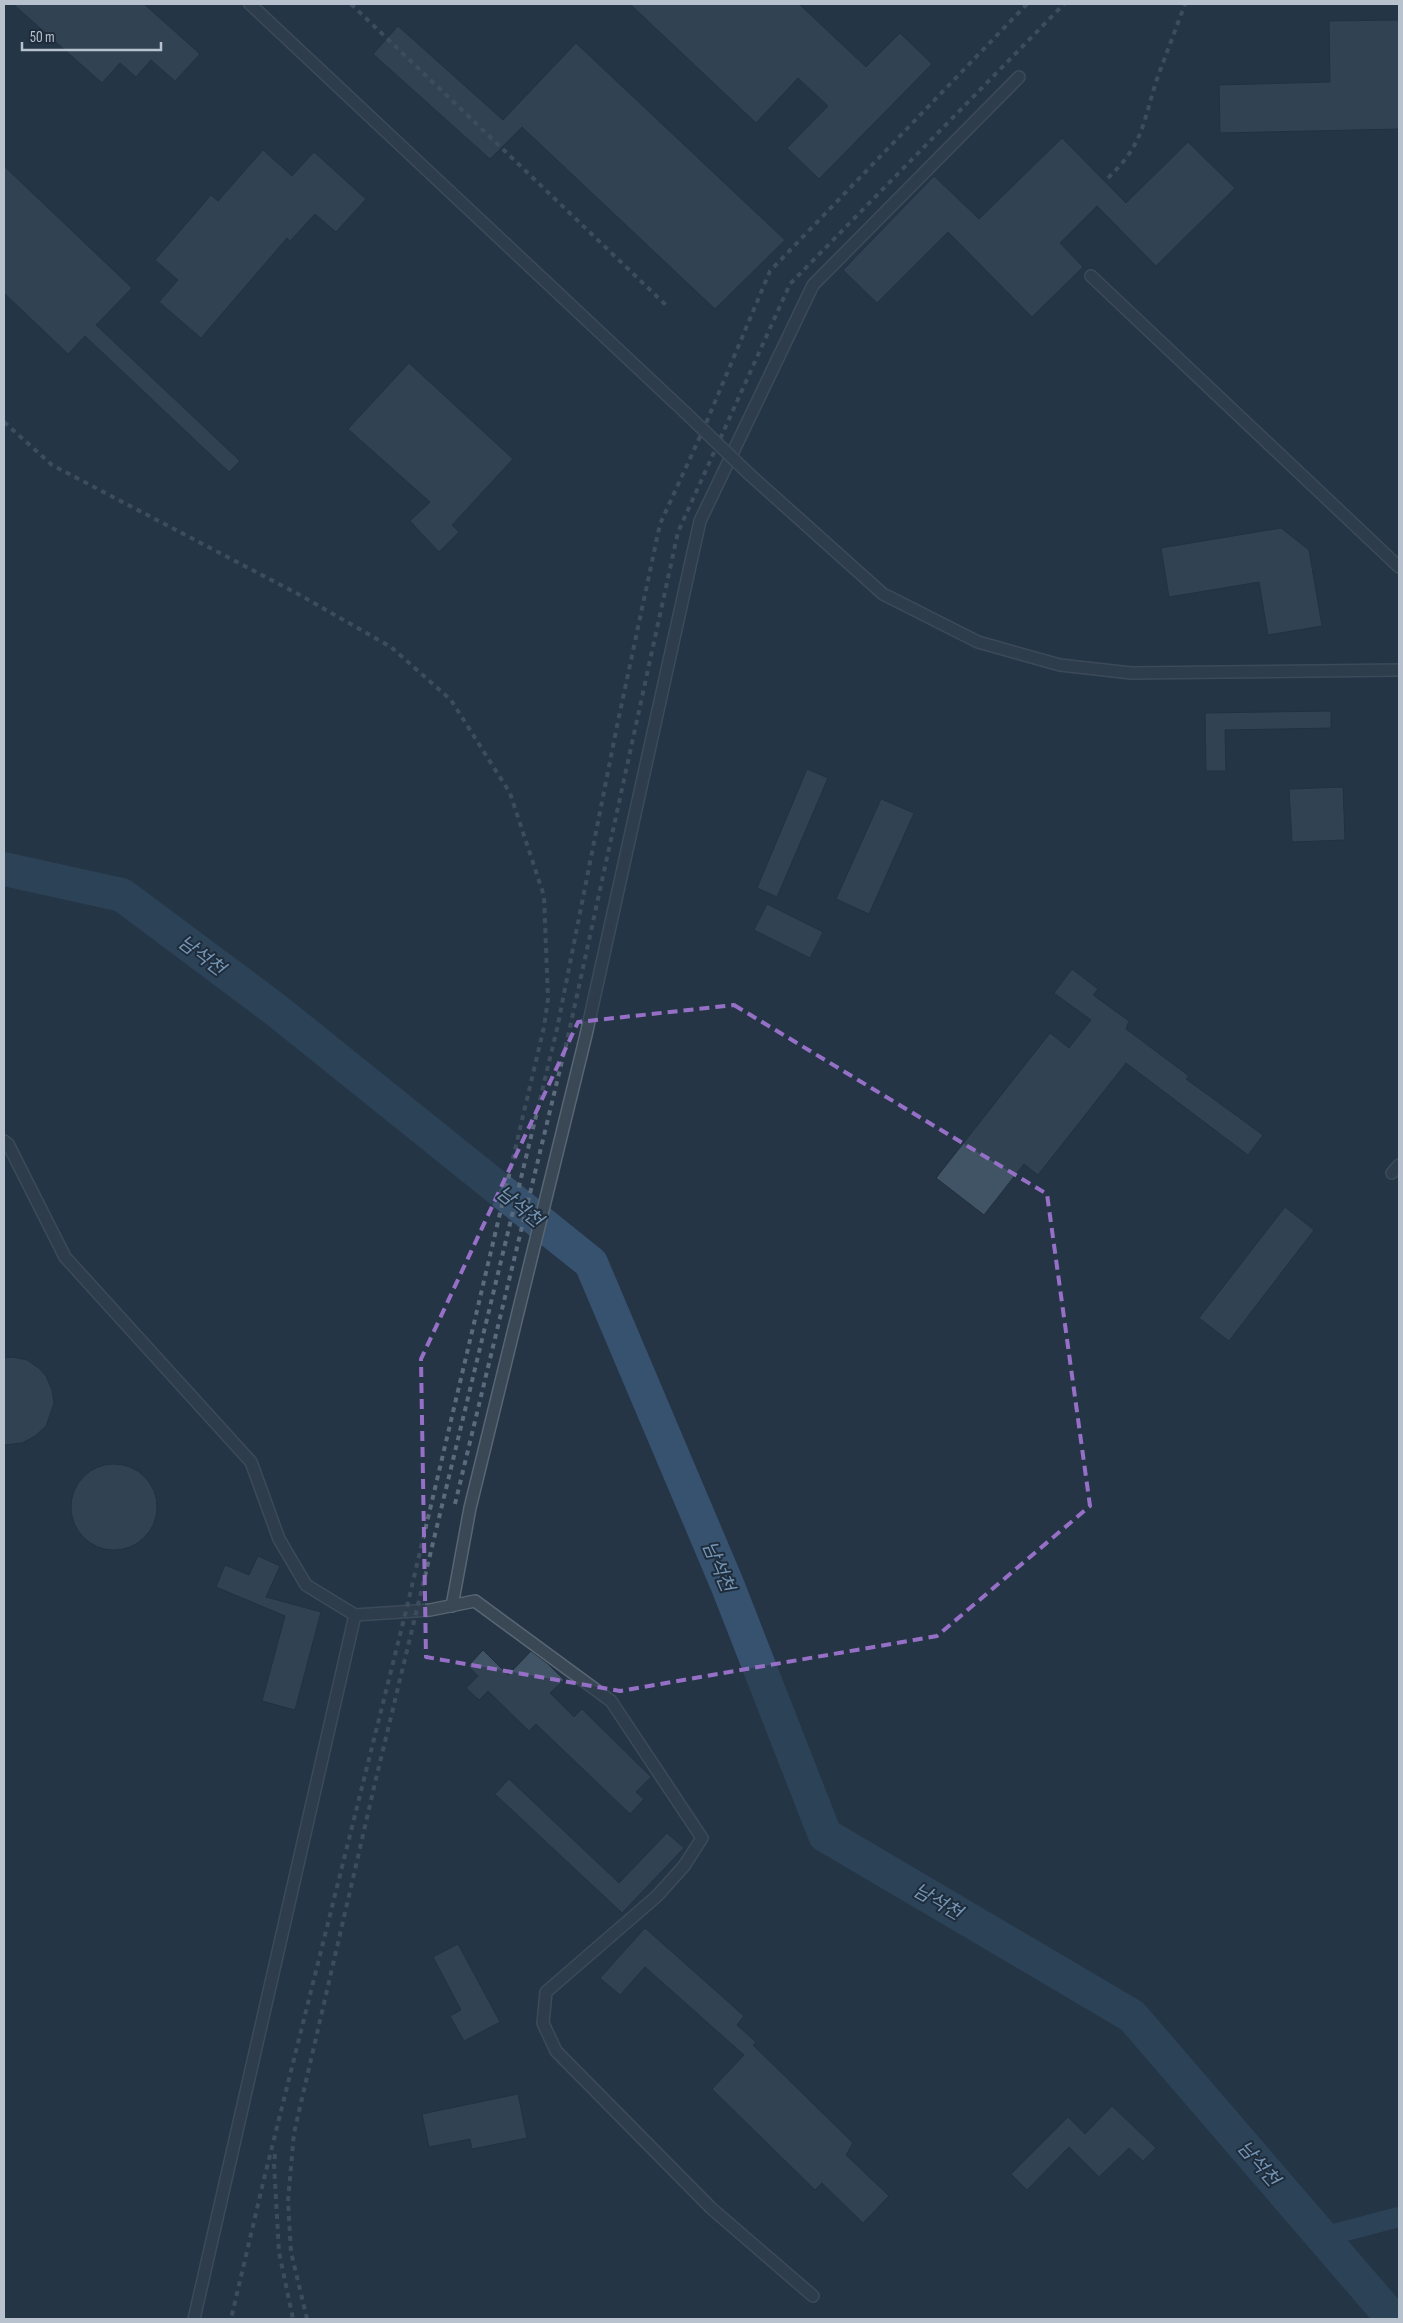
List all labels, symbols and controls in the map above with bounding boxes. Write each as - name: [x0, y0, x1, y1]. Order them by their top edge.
- scale bar: [22, 20, 161, 52]
- text: 50 m: [30, 28, 55, 47]
- water label: 남석천: [173, 931, 230, 982]
- water label: 남석천: [491, 1182, 548, 1234]
- water label: 남석천: [697, 1538, 739, 1597]
- water label: 남석천: [909, 1879, 967, 1926]
- water label: 남석천: [1232, 2137, 1285, 2192]

